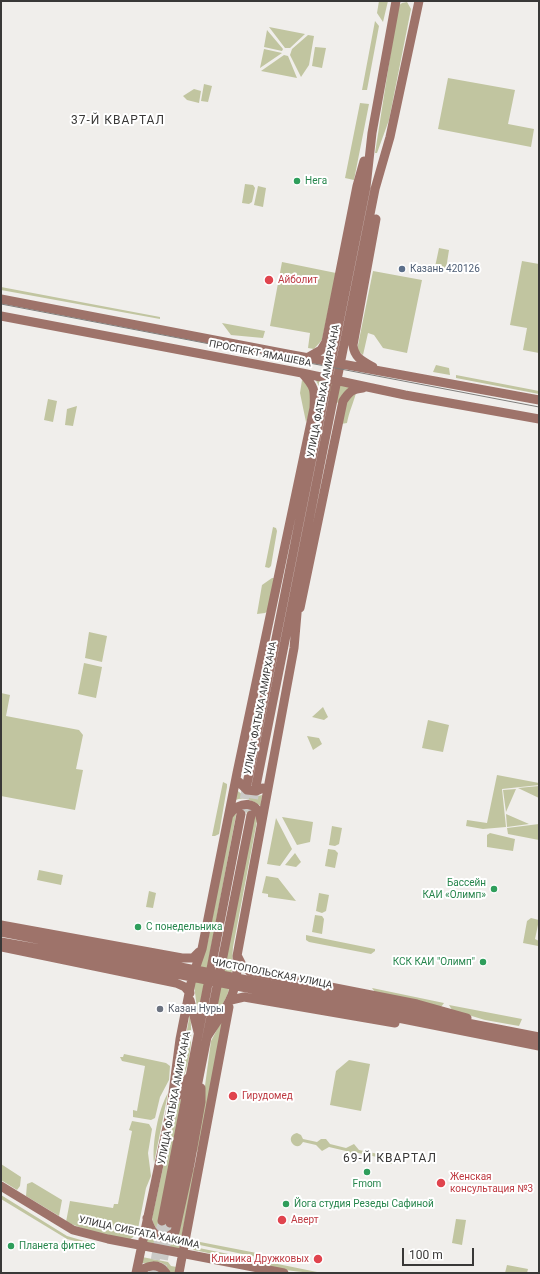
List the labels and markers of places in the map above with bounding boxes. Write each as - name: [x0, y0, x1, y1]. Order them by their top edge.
- place label: Нега: [305, 175, 327, 187]
- marker: Нега: [292, 176, 302, 186]
- place label: Казань 420126: [410, 263, 480, 275]
- marker: Казань 420126: [397, 264, 407, 274]
- marker: Айболит: [263, 274, 275, 286]
- place label: Айболит: [278, 274, 318, 286]
- place label: Бассейн КАИ «Олимп»: [422, 877, 486, 900]
- marker: Бассейн КАИ «Олимп»: [489, 884, 499, 894]
- place label: С понедельника: [146, 921, 222, 933]
- marker: С понедельника: [133, 922, 143, 932]
- place label: КСК КАИ "Олимп": [393, 956, 475, 968]
- marker: КСК КАИ "Олимп": [478, 957, 488, 967]
- place label: Казан Нуры: [168, 1003, 224, 1015]
- marker: Казан Нуры: [155, 1004, 165, 1014]
- marker: Гирудомед: [227, 1090, 239, 1102]
- place label: Гирудомед: [242, 1090, 293, 1102]
- marker: Fmom: [362, 1167, 372, 1177]
- place label: Женская консультация №3: [450, 1171, 533, 1194]
- marker: Женская консультация №3: [435, 1177, 447, 1189]
- place label: Fmom: [353, 1178, 381, 1190]
- place label: Йога студия Резеды Сафиной: [294, 1198, 434, 1210]
- marker: Йога студия Резеды Сафиной: [281, 1199, 291, 1209]
- marker: Аверт: [276, 1214, 288, 1226]
- place label: Аверт: [291, 1214, 319, 1226]
- place label: Планета фитнес: [19, 1240, 95, 1252]
- marker: Планета фитнес: [6, 1241, 16, 1251]
- place label: Клиника Дружковых: [211, 1253, 309, 1265]
- marker: Клиника Дружковых: [312, 1253, 324, 1265]

